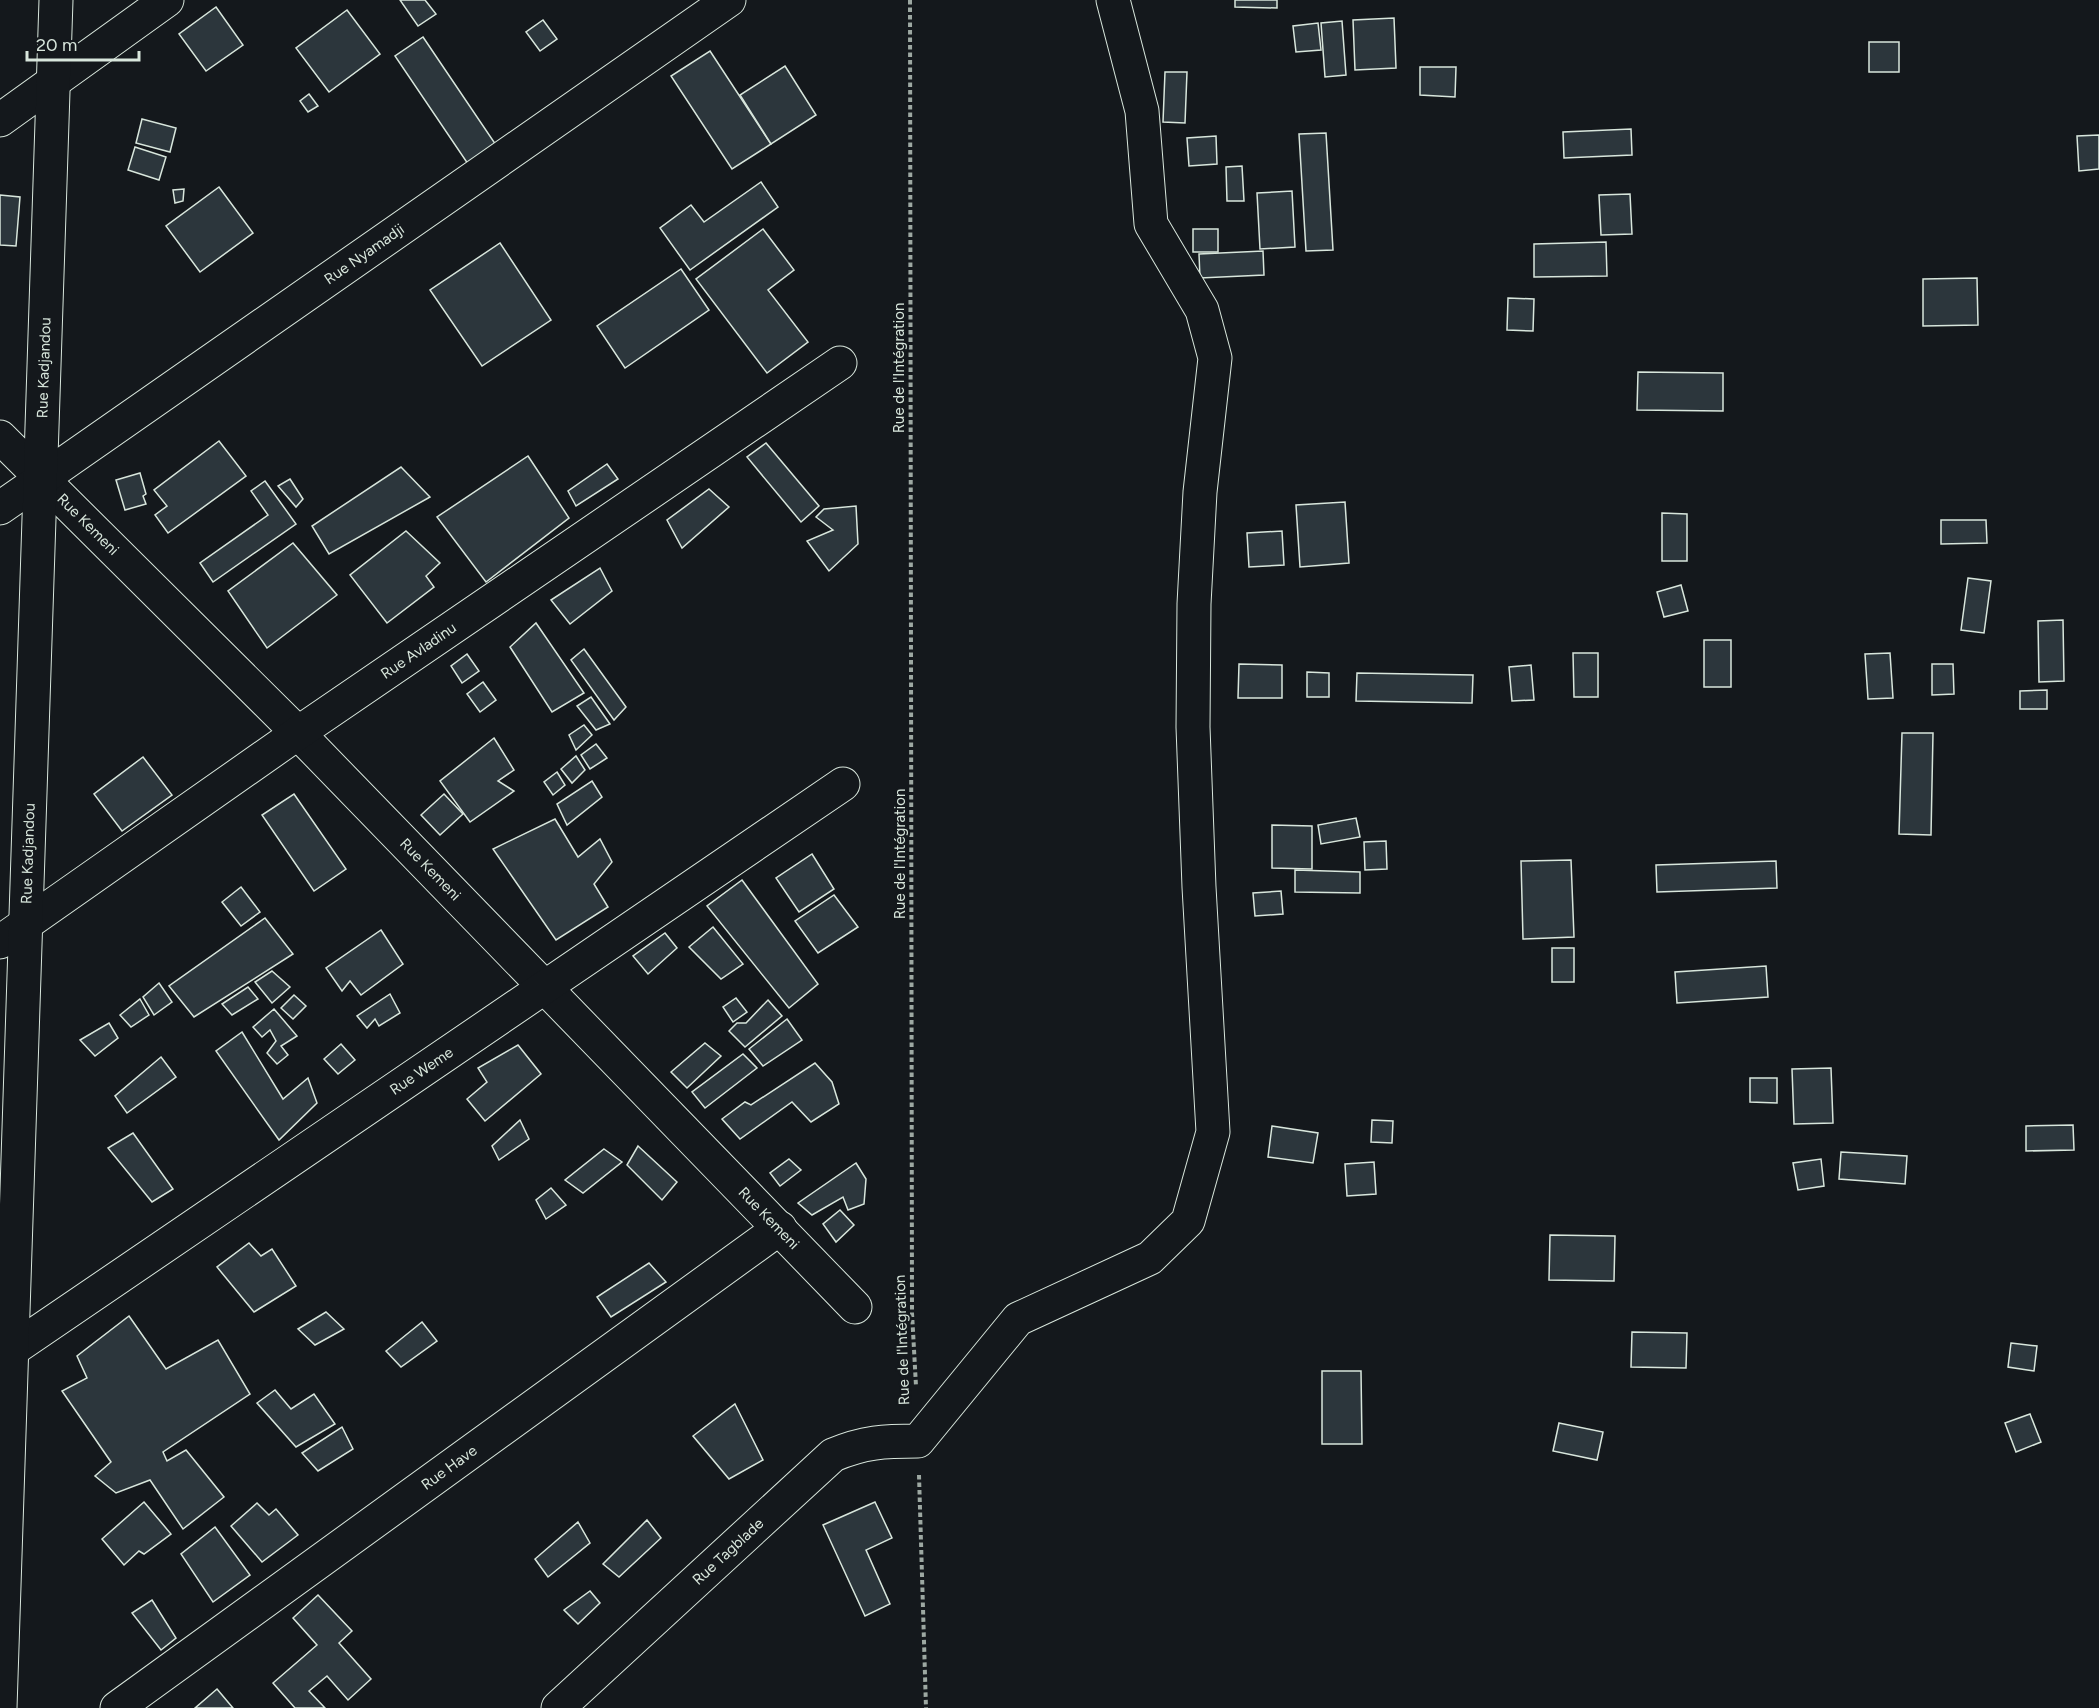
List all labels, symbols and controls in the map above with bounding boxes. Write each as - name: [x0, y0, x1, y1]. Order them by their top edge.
- scale bar: [27, 24, 140, 62]
- text: 20 m: [36, 34, 77, 56]
- street label: Rue Nyamadji: [321, 220, 408, 288]
- street label: Rue de l'Intégration: [890, 303, 908, 433]
- street label: Rue Kadjandou: [33, 317, 55, 419]
- street label: Rue Kemeni: [53, 490, 123, 559]
- street label: Rue Avladinu: [377, 619, 460, 683]
- street label: Rue de l'Intégration: [891, 789, 909, 919]
- street label: Rue Kadjandou: [17, 803, 39, 904]
- street label: Rue Kemeni: [396, 834, 465, 904]
- street label: Rue Weme: [386, 1043, 457, 1099]
- street label: Rue Kemeni: [735, 1183, 803, 1253]
- street label: Rue de l'Intégration: [891, 1274, 913, 1406]
- street label: Rue Have: [418, 1441, 480, 1494]
- street label: Rue Tagblade: [689, 1514, 767, 1589]

